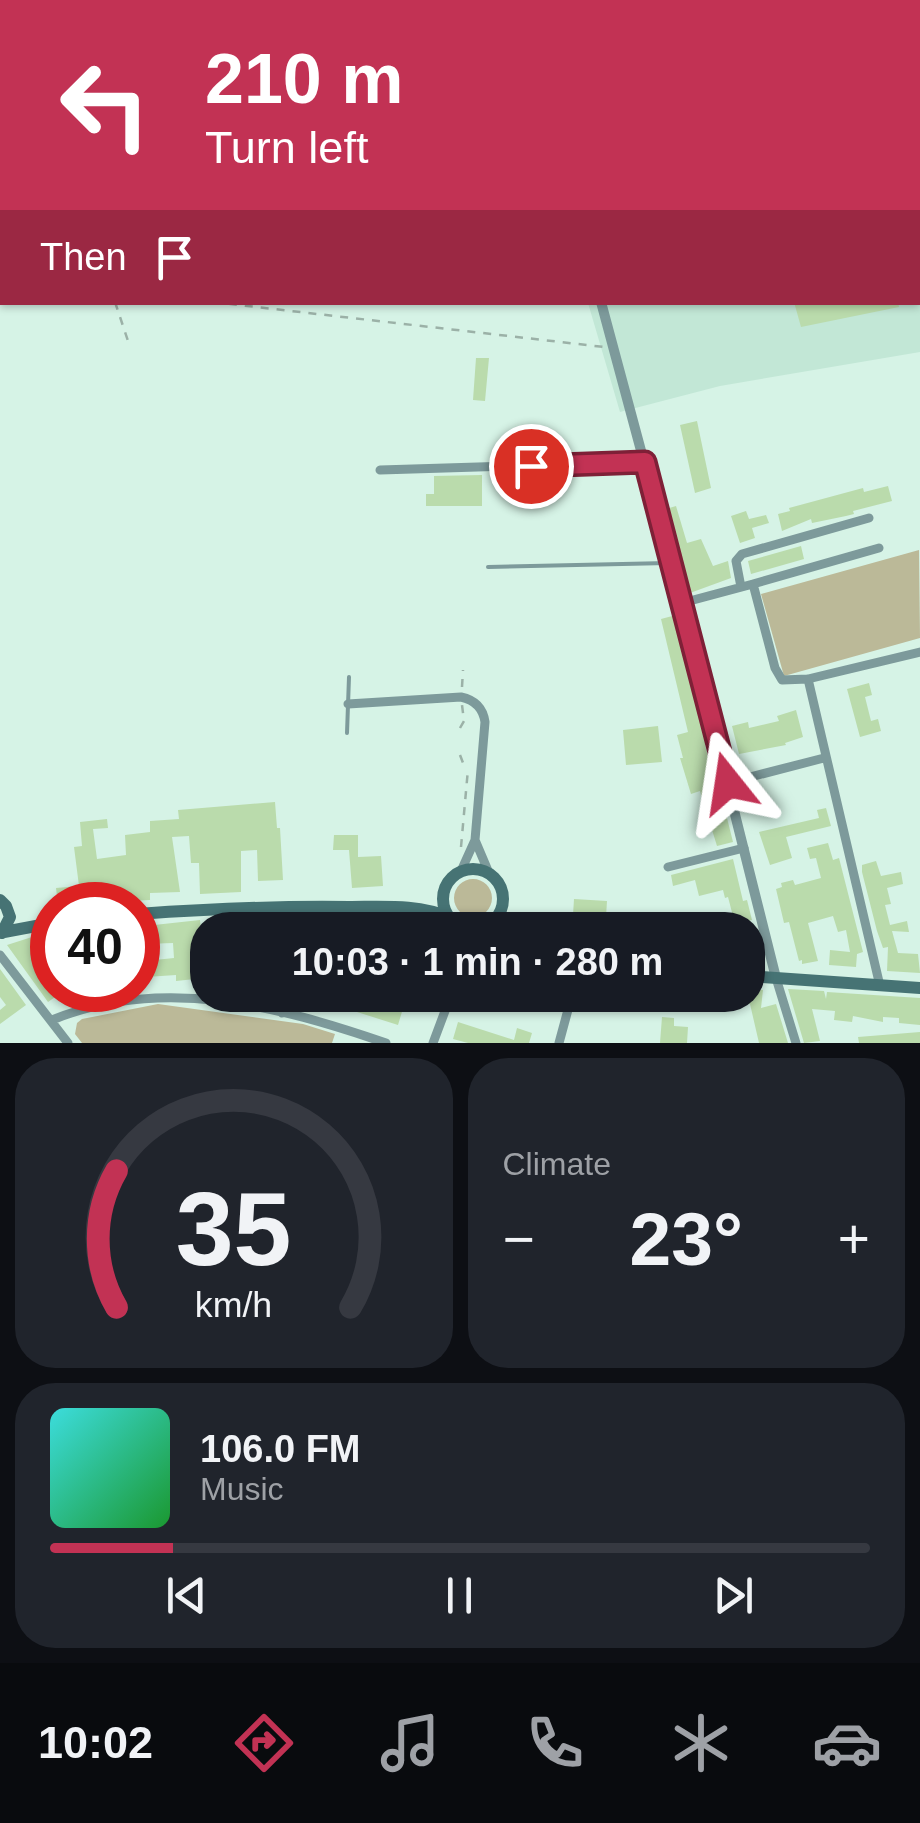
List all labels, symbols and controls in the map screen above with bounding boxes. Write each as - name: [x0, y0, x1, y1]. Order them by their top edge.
- icon: left: [40, 40, 170, 170]
- text: 210 m: [205, 40, 403, 118]
- text: Turn left: [205, 122, 368, 173]
- icon: arrive: [147, 230, 202, 285]
- text: Then: [40, 236, 127, 278]
- pin: [489, 424, 574, 509]
- icon: arrive: [504, 439, 559, 494]
- position arrow: [676, 731, 780, 835]
- speed limit sign: 40: [30, 882, 160, 1012]
- text: 10:03 · 1 min · 280 m: [292, 941, 663, 983]
- text: Climate: [503, 1146, 611, 1182]
- text: 35: [176, 1171, 292, 1287]
- text: 23°: [630, 1197, 743, 1281]
- text: −: [503, 1208, 535, 1270]
- text: +: [838, 1208, 870, 1270]
- text: km/h: [195, 1285, 272, 1325]
- text: 106.0 FM: [200, 1428, 361, 1470]
- text: Music: [200, 1471, 284, 1507]
- icon: previous: [159, 1568, 214, 1623]
- icon: pause: [432, 1568, 487, 1623]
- icon: next: [706, 1568, 761, 1623]
- icon: directions: [229, 1708, 299, 1778]
- icon: music: [375, 1708, 445, 1778]
- icon: phone: [520, 1708, 590, 1778]
- icon: climate: [666, 1708, 736, 1778]
- icon: car: [812, 1708, 882, 1778]
- text: 10:02: [38, 1717, 153, 1768]

